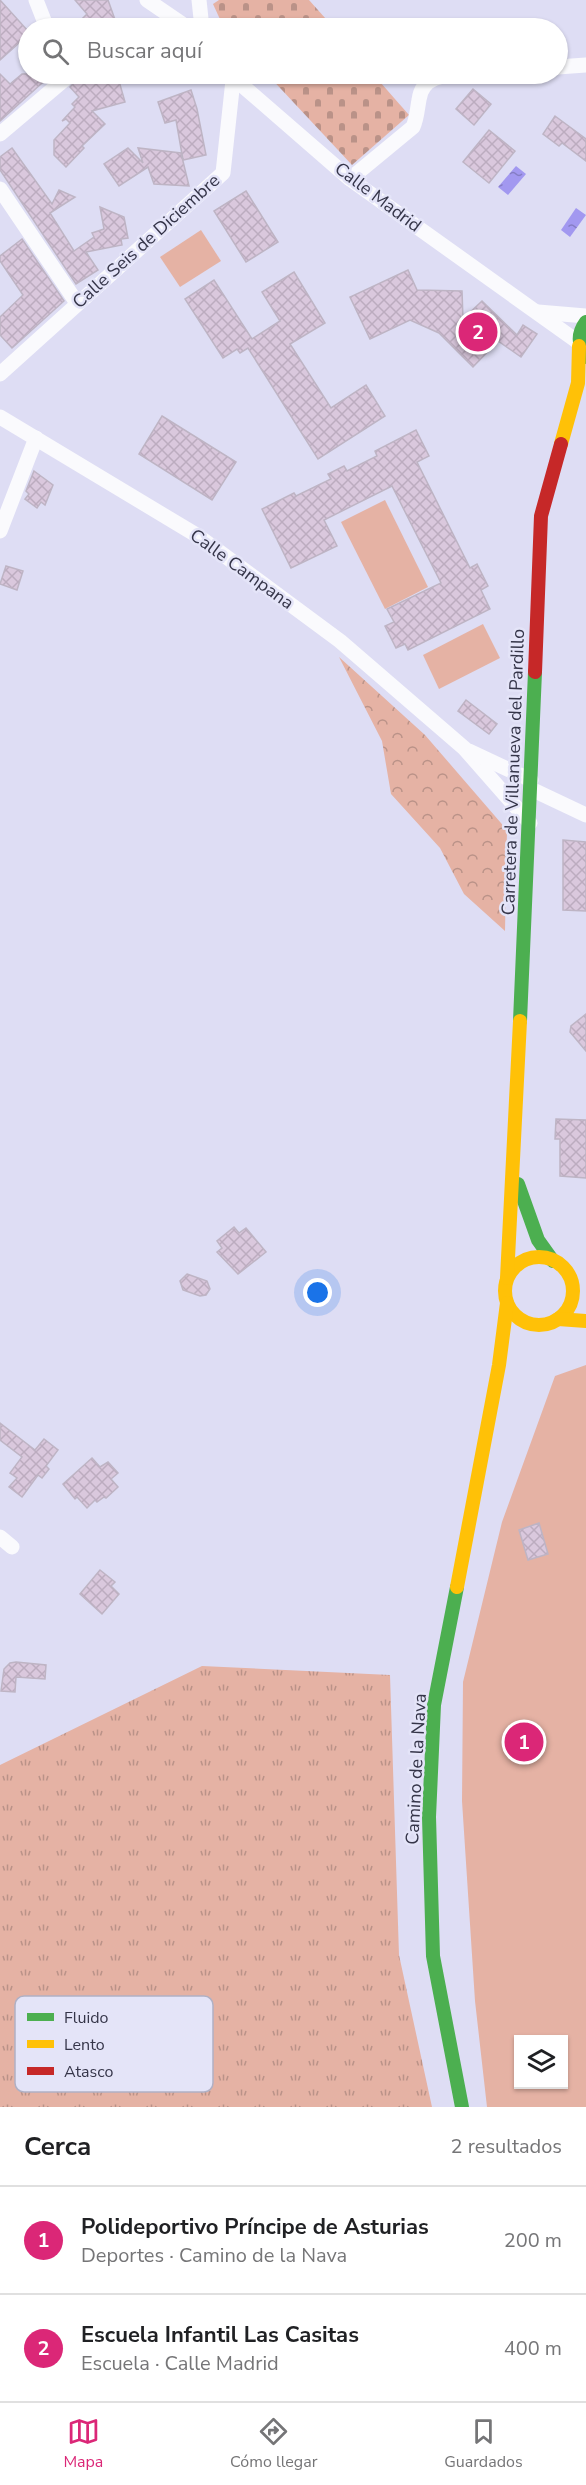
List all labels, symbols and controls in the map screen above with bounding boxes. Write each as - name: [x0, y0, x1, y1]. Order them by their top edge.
- search box: [18, 18, 568, 84]
- icon: search: [39, 35, 72, 68]
- text: Buscar aquí: [87, 36, 202, 66]
- street label: Calle Madrid: [330, 157, 426, 237]
- street label: Calle Seis de Diciembre: [67, 168, 225, 314]
- pin: 2: [458, 310, 498, 354]
- street label: Calle Campana: [185, 523, 299, 615]
- street label: Carretera de Villanueva del Pardillo: [496, 628, 530, 916]
- your location: [303, 1278, 332, 1307]
- street label: Camino de la Nava: [400, 1693, 432, 1845]
- pin: 1: [504, 1720, 544, 1764]
- legend: [15, 1996, 213, 2092]
- text: Fluido: [64, 2007, 109, 2029]
- text: Lento: [64, 2034, 105, 2056]
- map controls: [514, 2035, 568, 2089]
- button: layers: [514, 2035, 568, 2089]
- text: Atasco: [64, 2061, 113, 2083]
- text: Cerca: [24, 2129, 91, 2164]
- text: 2 resultados: [451, 2133, 562, 2160]
- text: Polideportivo Príncipe de Asturias: [81, 2212, 429, 2242]
- text: 1: [38, 2227, 50, 2254]
- text: 200 m: [504, 2227, 562, 2254]
- text: Deportes · Camino de la Nava: [81, 2242, 347, 2269]
- text: Escuela Infantil Las Casitas: [81, 2320, 359, 2350]
- text: 2: [38, 2335, 50, 2362]
- text: 400 m: [504, 2335, 562, 2362]
- text: Escuela · Calle Madrid: [81, 2350, 279, 2377]
- tab: Mapa: [63, 2415, 103, 2473]
- tab: Cómo llegar: [230, 2415, 317, 2473]
- tab: Guardados: [444, 2415, 523, 2473]

